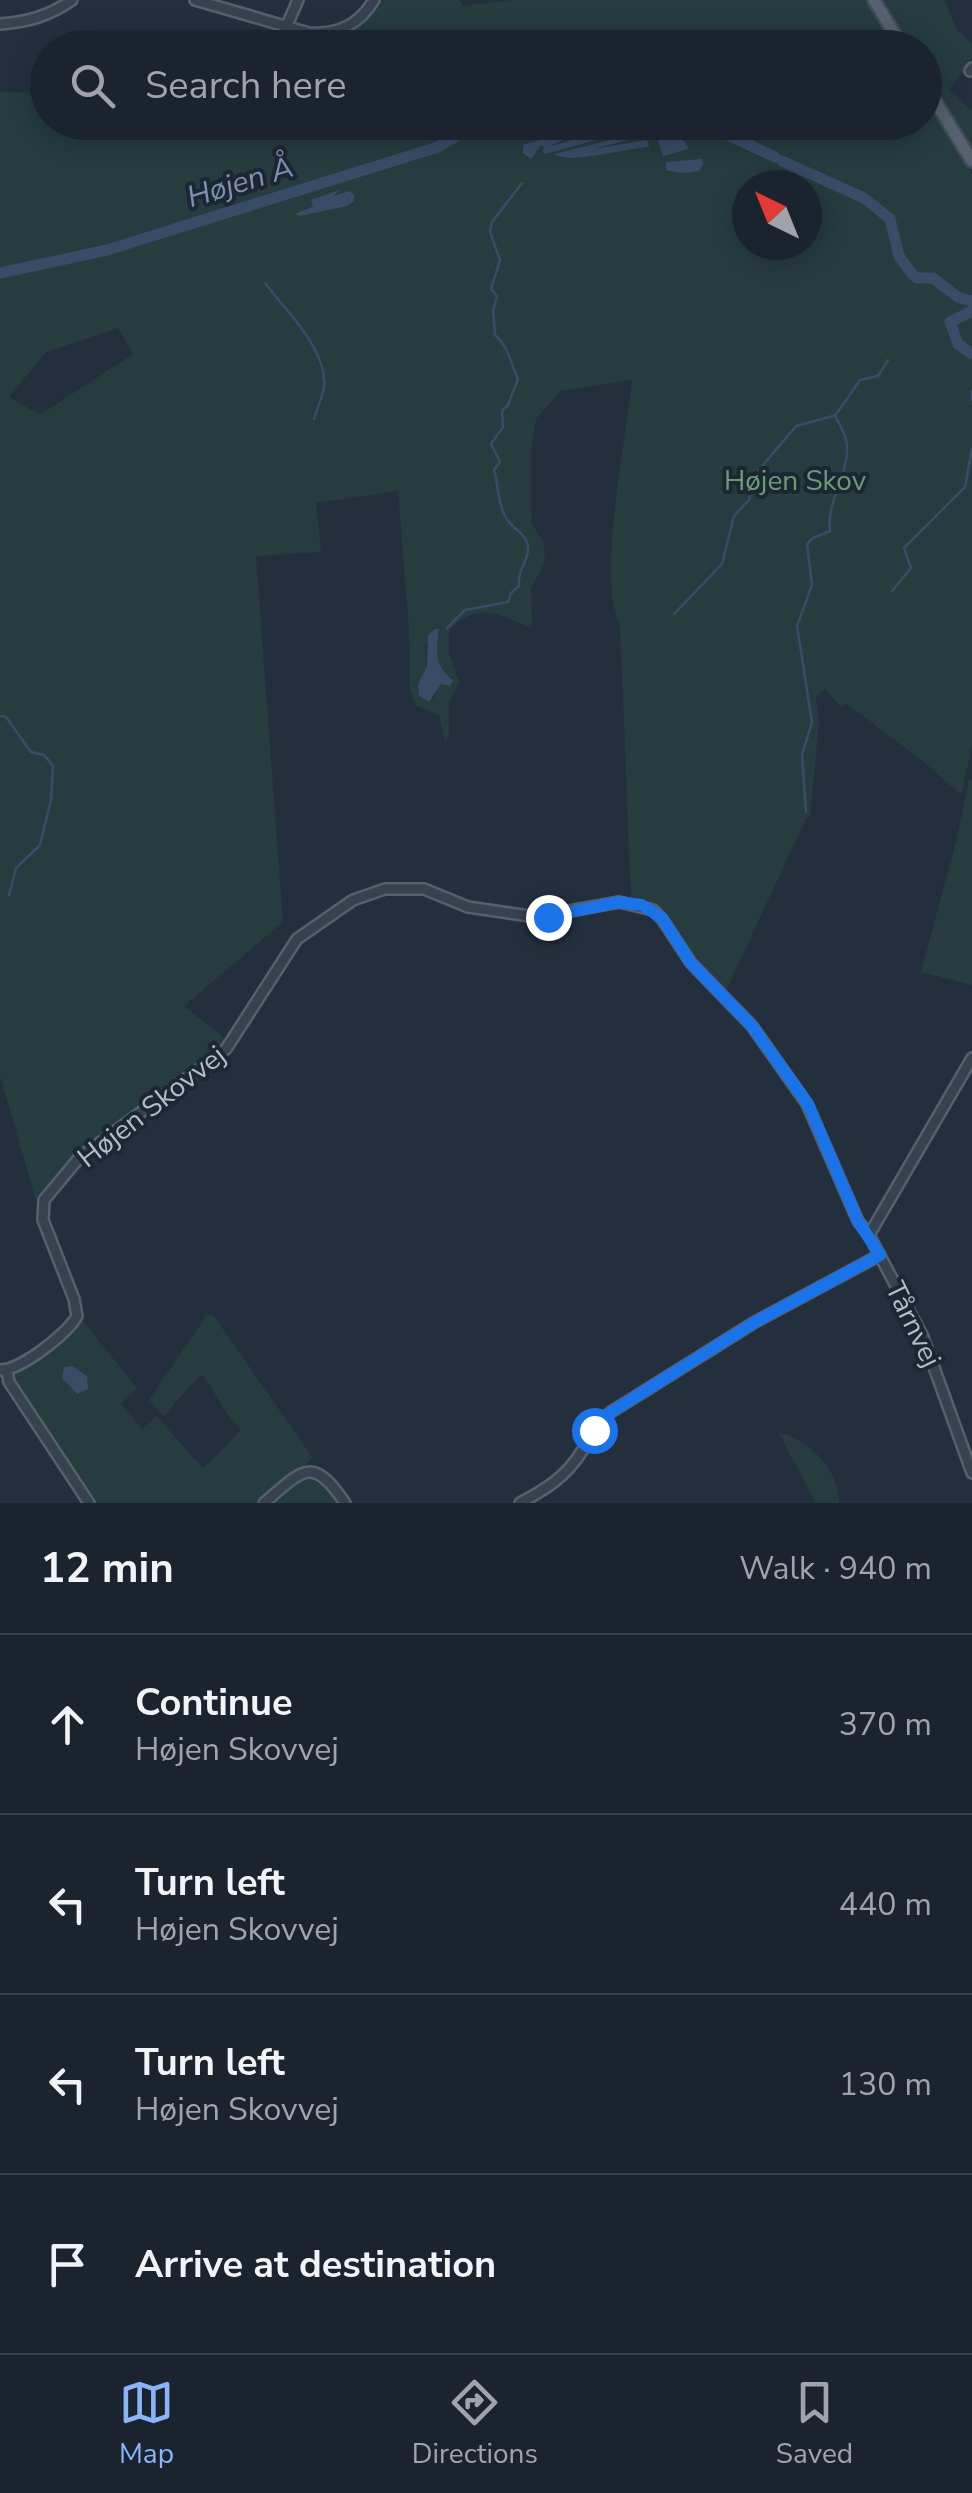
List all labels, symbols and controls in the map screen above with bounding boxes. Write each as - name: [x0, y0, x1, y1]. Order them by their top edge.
- search box: [30, 30, 942, 140]
- icon: search: [65, 58, 120, 113]
- text: Search here: [145, 60, 346, 111]
- water label: Højen Å: [182, 146, 298, 218]
- north arrow: [732, 170, 822, 260]
- park label: Højen Skov: [724, 462, 867, 500]
- route end: [526, 895, 572, 941]
- street label: Højen Skovvej: [70, 1037, 234, 1177]
- street label: Tårnvej: [876, 1275, 950, 1374]
- route start: [572, 1408, 618, 1454]
- text: 12 min: [40, 1540, 174, 1597]
- text: Walk · 940 m: [739, 1547, 932, 1590]
- text: Continue: [135, 1677, 293, 1728]
- icon: ahead: [40, 1697, 95, 1752]
- text: 370 m: [839, 1703, 932, 1746]
- text: Højen Skovvej: [135, 1728, 339, 1771]
- text: Turn left: [135, 1857, 285, 1908]
- icon: left: [40, 1877, 95, 1932]
- text: 440 m: [839, 1883, 932, 1926]
- text: Højen Skovvej: [135, 1908, 339, 1951]
- text: Turn left: [135, 2037, 285, 2088]
- icon: left: [40, 2057, 95, 2112]
- text: 130 m: [839, 2063, 932, 2106]
- text: Højen Skovvej: [135, 2088, 339, 2131]
- icon: arrive: [40, 2237, 95, 2292]
- text: Arrive at destination: [135, 2239, 496, 2290]
- tab: Map: [119, 2375, 174, 2473]
- tab: Directions: [412, 2375, 538, 2473]
- tab: Saved: [776, 2375, 853, 2473]

